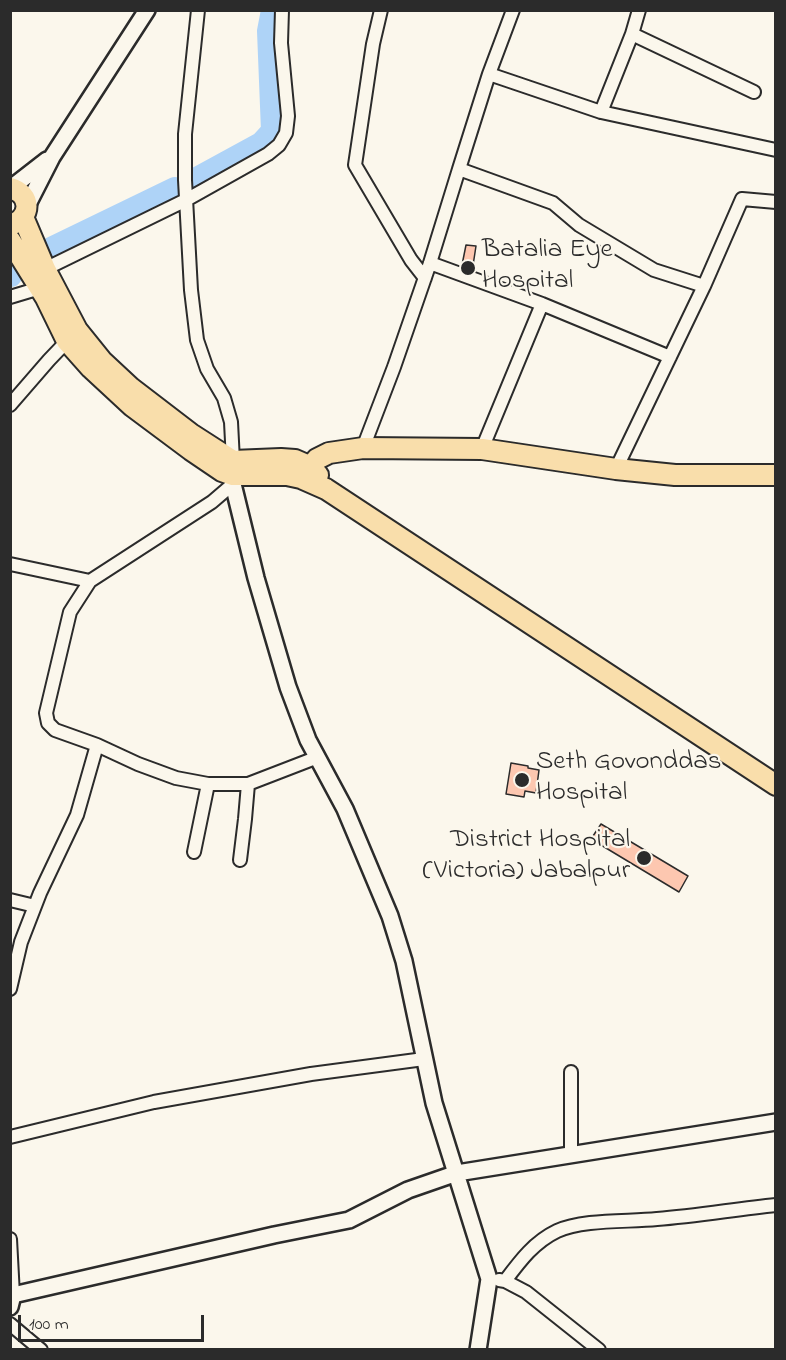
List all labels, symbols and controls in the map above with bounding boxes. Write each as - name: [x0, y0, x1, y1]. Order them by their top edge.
- place label: Batalia Eye Hospital: [482, 236, 613, 299]
- marker: Batalia Eye Hospital: [459, 259, 477, 277]
- place label: Seth Govonddas Hospital: [536, 748, 721, 811]
- marker: Seth Govonddas Hospital: [513, 771, 531, 789]
- place label: District Hospital (Victoria) Jabalpur: [423, 826, 630, 889]
- marker: District Hospital (Victoria) Jabalpur: [635, 849, 653, 867]
- scale bar: [21, 1303, 207, 1341]
- text: 100 m: [29, 1312, 69, 1338]

